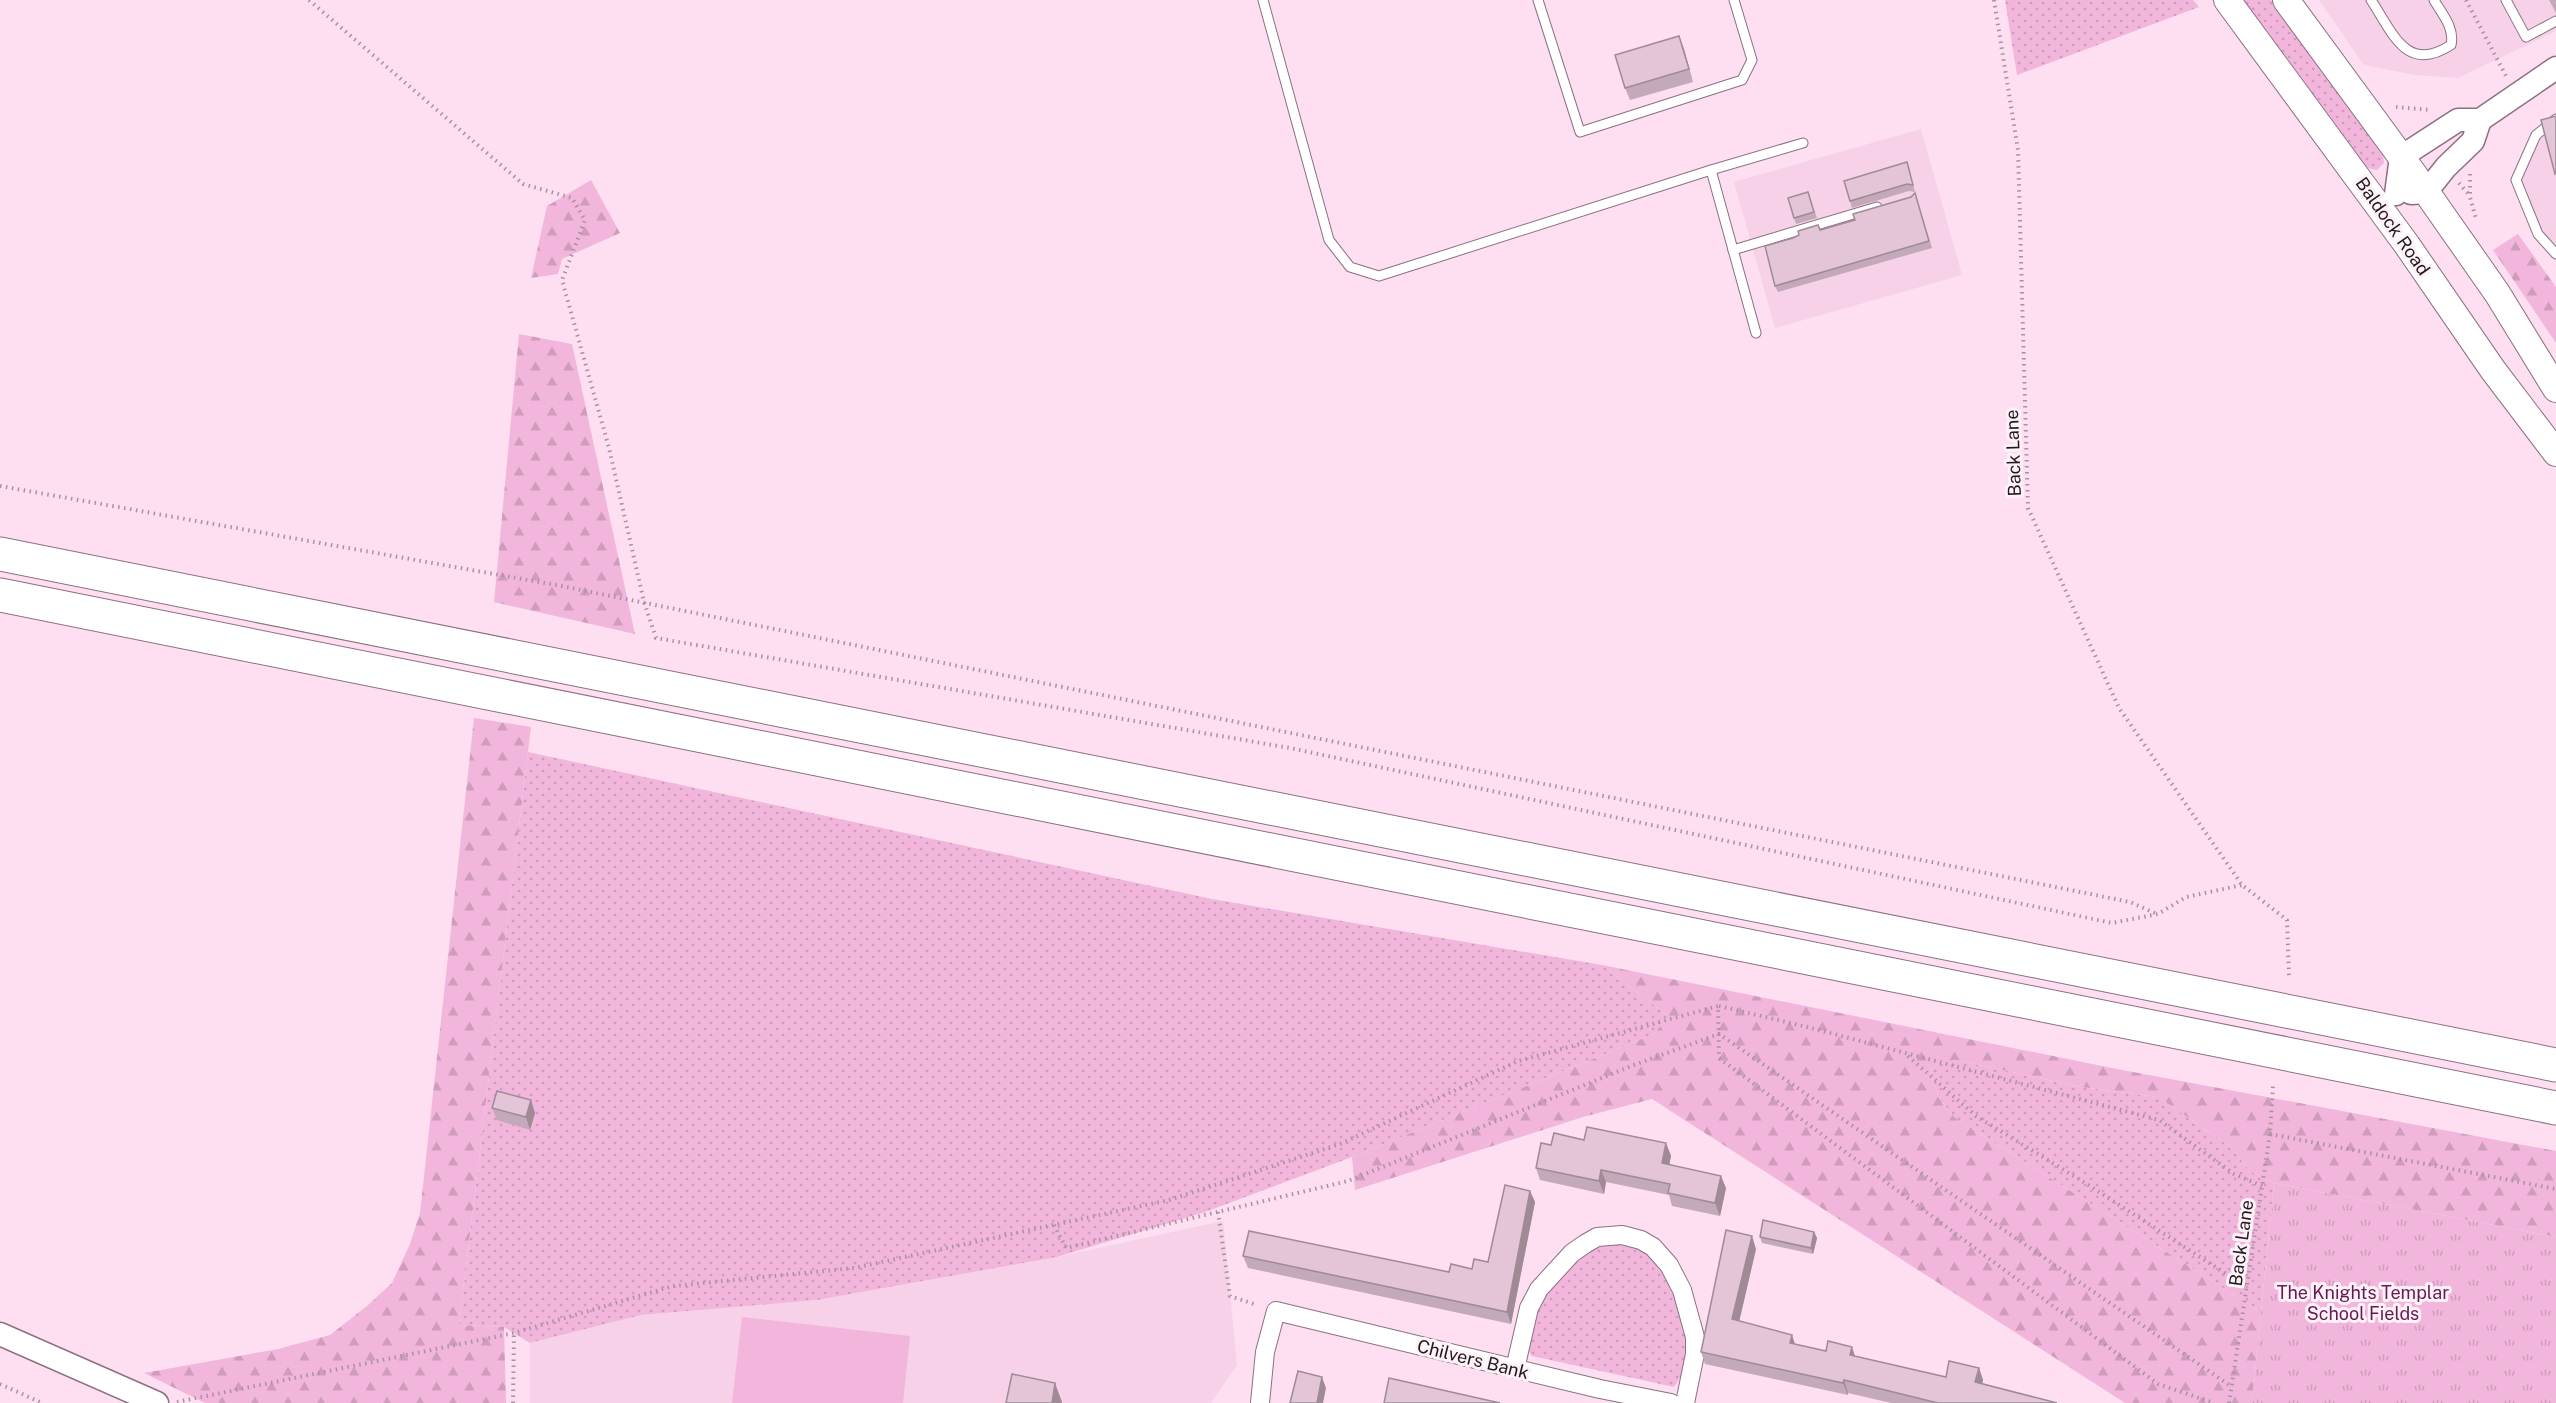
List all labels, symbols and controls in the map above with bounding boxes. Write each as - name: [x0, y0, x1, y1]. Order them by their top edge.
- street label: Baldock Road: [2351, 173, 2435, 279]
- street label: Back Lane: [2001, 409, 2025, 497]
- street label: Back Lane: [2225, 1199, 2257, 1287]
- park label: The Knights Templar School Fields: [2277, 1282, 2449, 1324]
- street label: Chilvers Bank: [1415, 1335, 1531, 1383]

